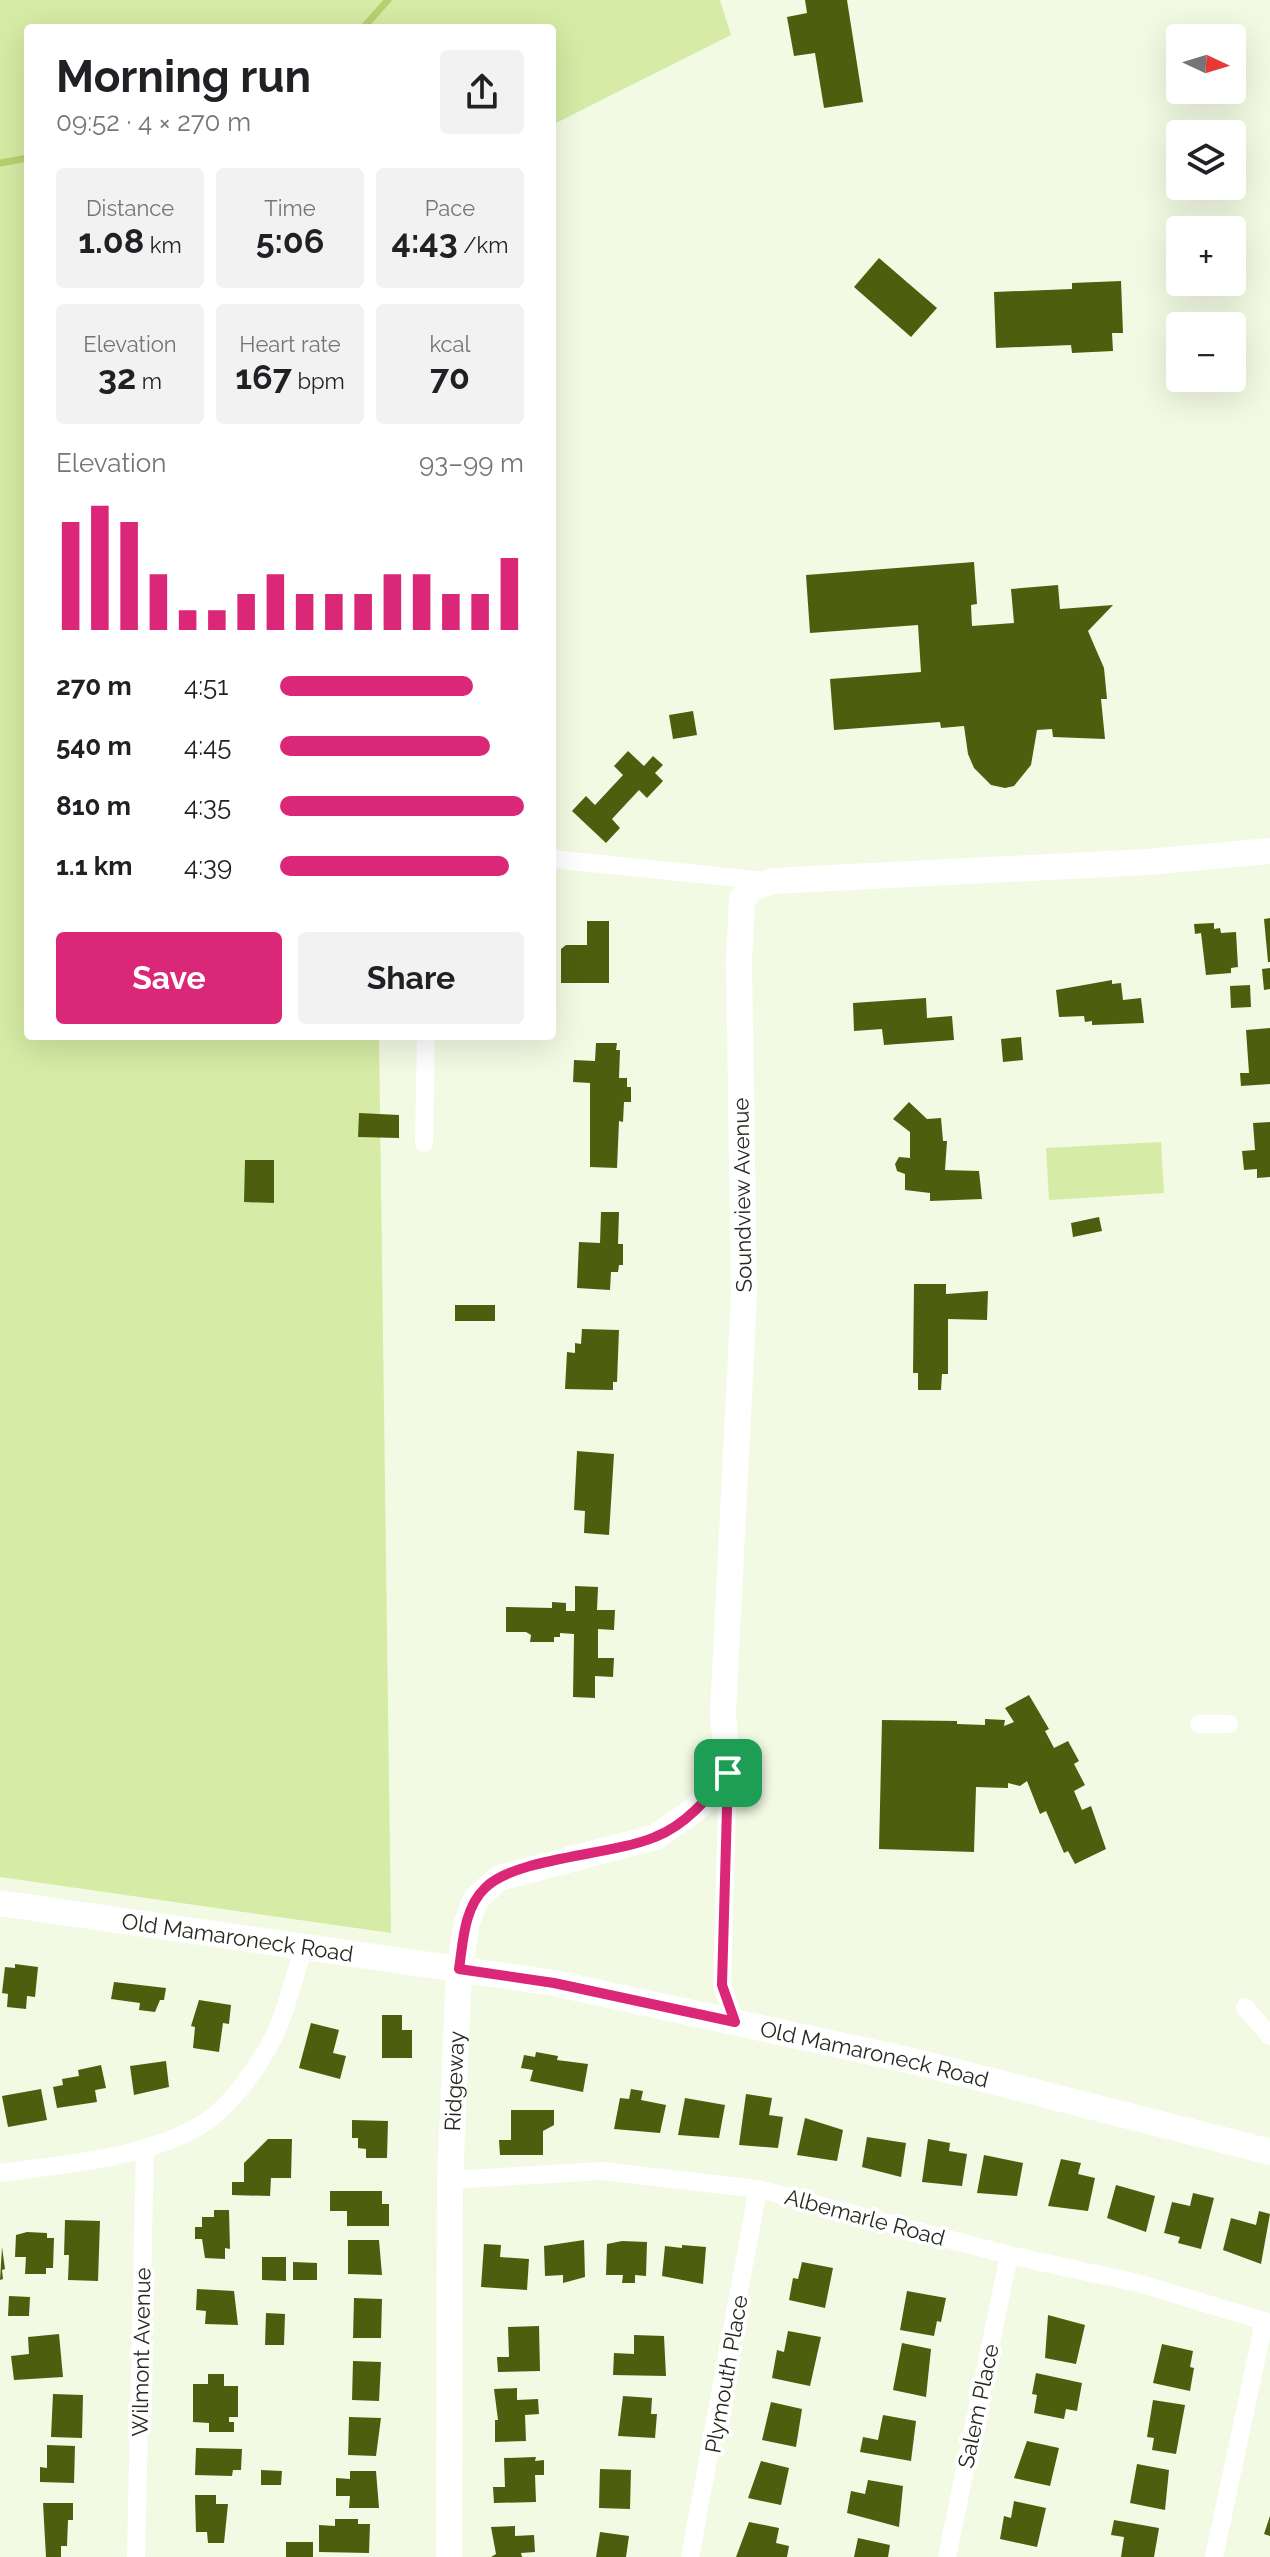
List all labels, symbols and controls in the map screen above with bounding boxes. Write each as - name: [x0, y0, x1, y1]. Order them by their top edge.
- north arrow: [1166, 24, 1246, 104]
- map controls: [1166, 24, 1246, 392]
- button: share: [440, 50, 524, 134]
- text: Morning run: [56, 51, 311, 102]
- text: 09:52 · 4 × 270 m: [56, 107, 251, 137]
- button: layers: [1166, 120, 1246, 200]
- text: Distance: [86, 195, 174, 221]
- text: Time: [264, 195, 316, 221]
- text: Pace: [425, 195, 475, 221]
- button: +: [1166, 216, 1246, 296]
- text: 1.08: [78, 221, 144, 261]
- text: 5:06: [256, 221, 324, 261]
- text: 4:43: [392, 221, 458, 261]
- text: km: [144, 232, 182, 258]
- text: /km: [458, 232, 508, 258]
- button: −: [1166, 312, 1246, 392]
- text: Elevation: [83, 331, 177, 357]
- text: Heart rate: [239, 331, 341, 357]
- text: kcal: [429, 331, 471, 357]
- text: 32: [98, 357, 136, 397]
- text: 167: [235, 357, 292, 397]
- text: 70: [430, 357, 470, 397]
- text: m: [136, 368, 162, 394]
- text: bpm: [292, 368, 345, 394]
- text: Elevation: [56, 448, 166, 478]
- text: 93–99 m: [419, 448, 524, 478]
- text: 270 m: [56, 671, 132, 701]
- text: 4:51: [184, 671, 228, 701]
- text: 540 m: [56, 731, 132, 761]
- text: 4:45: [184, 731, 231, 761]
- text: 810 m: [56, 791, 131, 821]
- text: 4:35: [184, 791, 231, 821]
- text: 1.1 km: [56, 851, 133, 881]
- text: 4:39: [184, 851, 232, 881]
- button: Save: [56, 932, 282, 1024]
- button: Share: [298, 932, 524, 1024]
- street label: Soundview Avenue: [727, 1097, 757, 1292]
- pin: [694, 1739, 762, 1807]
- icon: arrive: [706, 1751, 750, 1795]
- street label: Old Mamaroneck Road: [120, 1908, 355, 1967]
- street label: Old Mamaroneck Road: [758, 2015, 991, 2093]
- street label: Ridgeway: [439, 2030, 469, 2132]
- street label: Albemarle Road: [782, 2183, 948, 2251]
- street label: Wilmont Avenue: [127, 2267, 155, 2437]
- street label: Plymouth Place: [699, 2293, 753, 2455]
- street label: Salem Place: [952, 2341, 1004, 2471]

